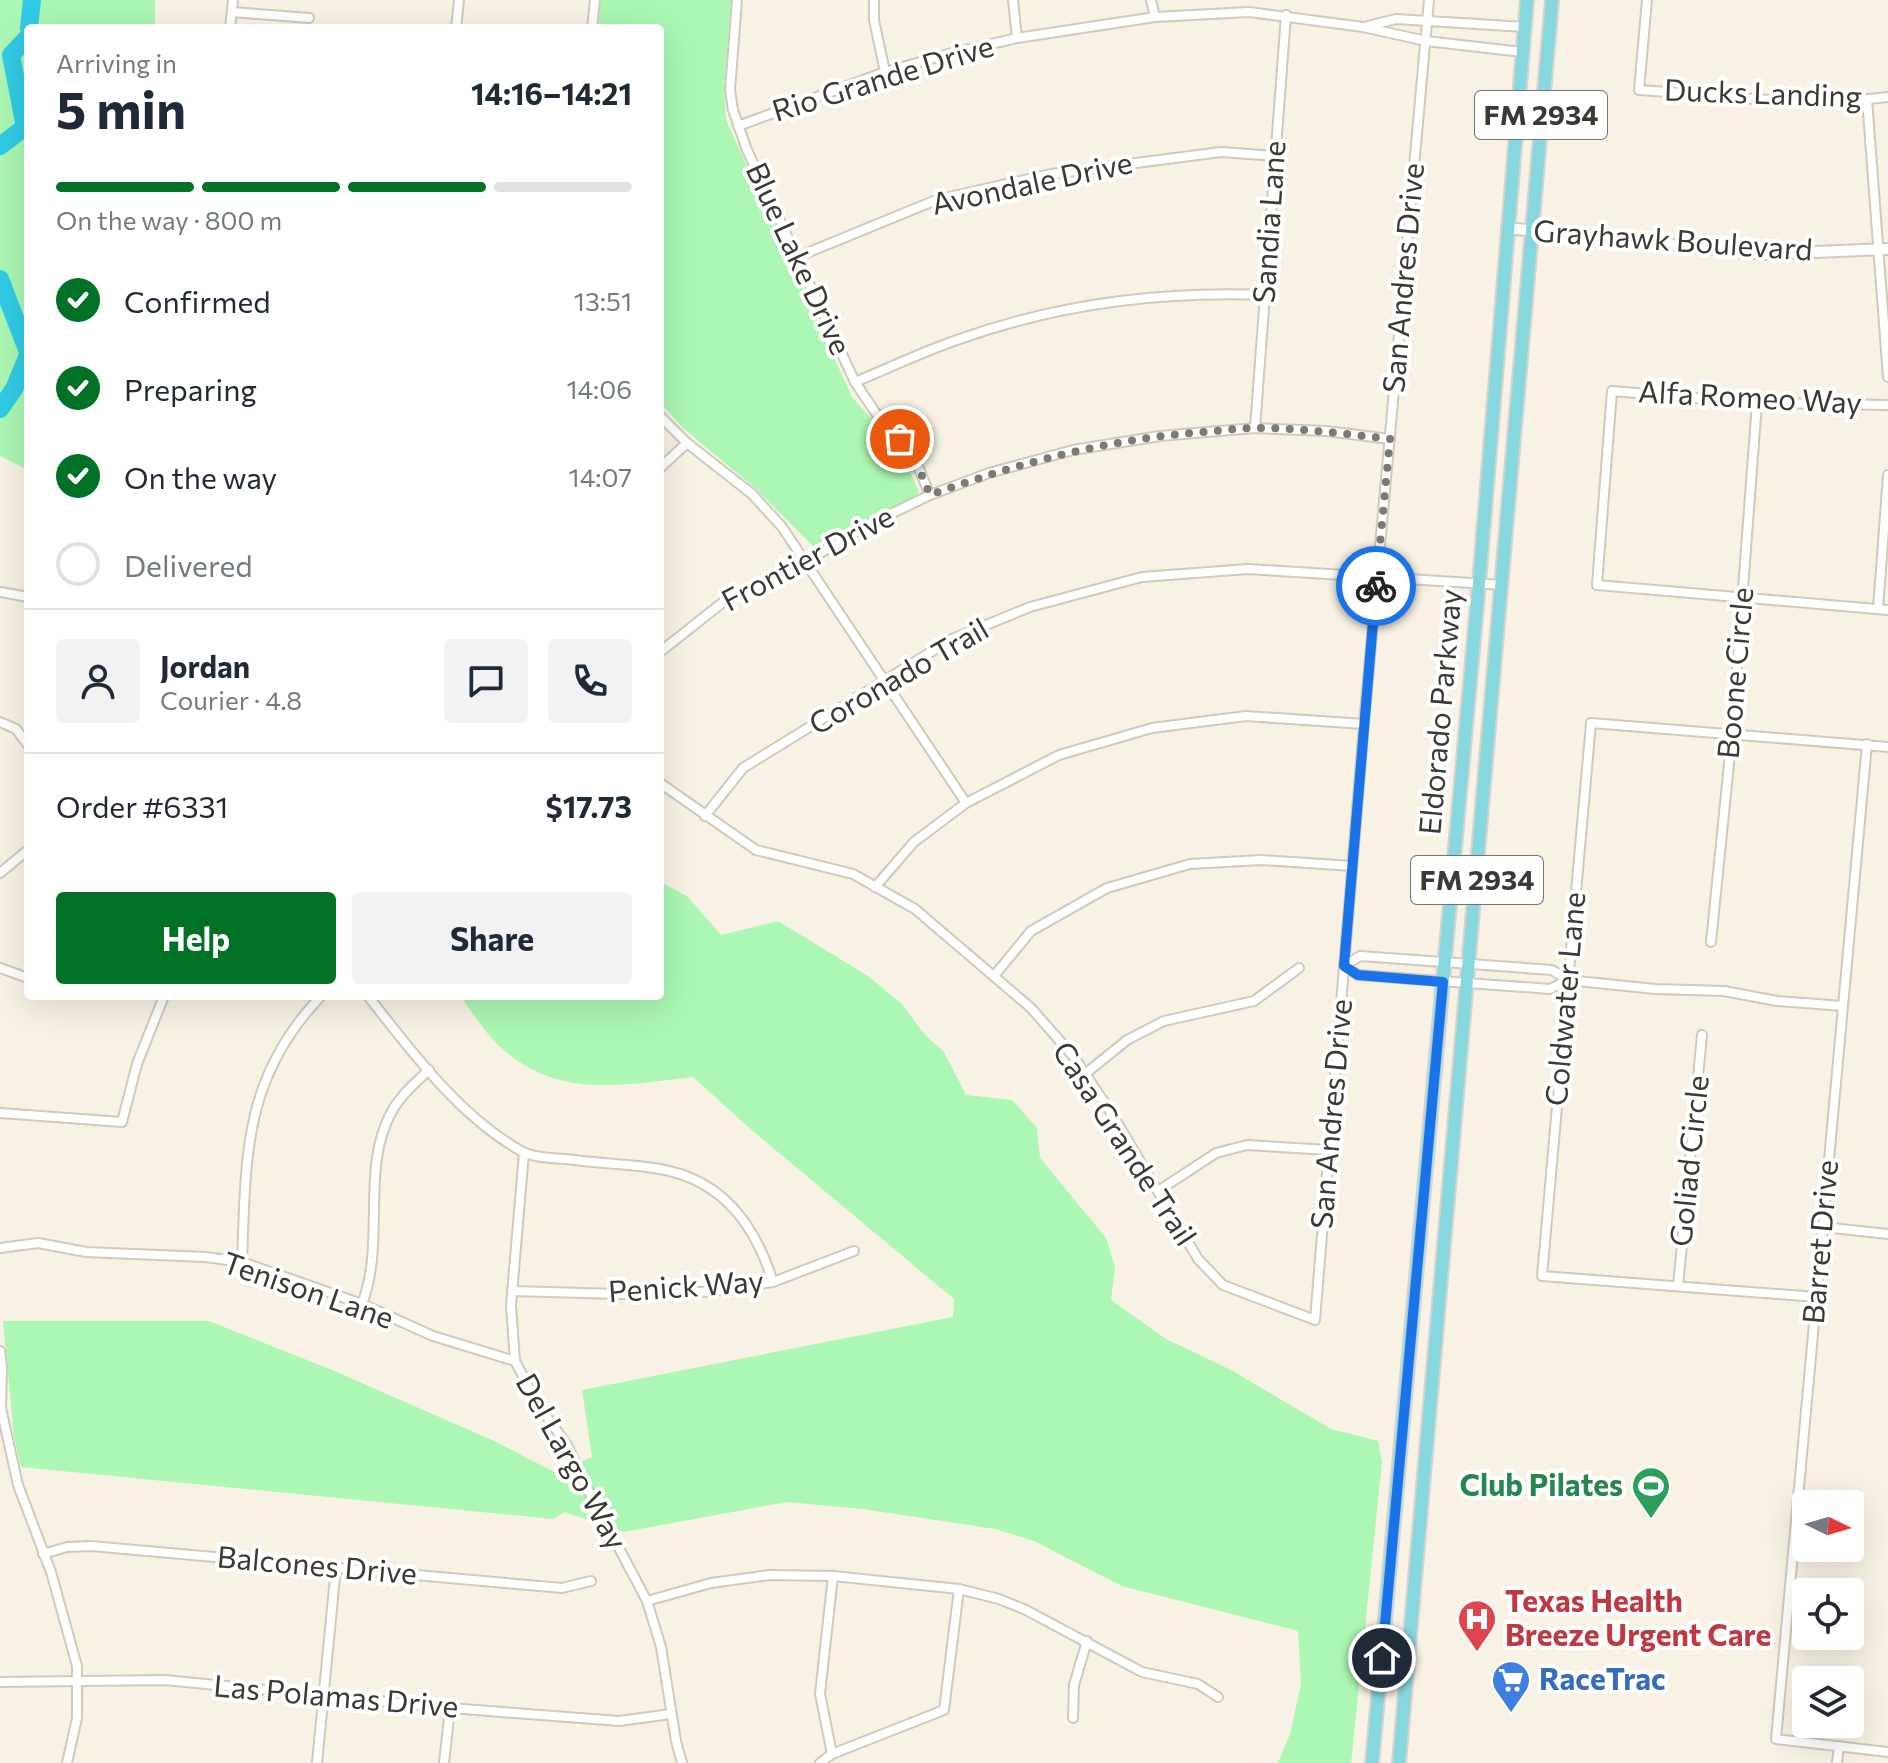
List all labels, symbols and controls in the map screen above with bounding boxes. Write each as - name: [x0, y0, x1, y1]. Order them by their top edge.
- street label: Rio Grande Drive: [767, 25, 997, 128]
- text: Arriving in: [56, 47, 177, 78]
- street label: Ducks Landing: [1664, 70, 1863, 113]
- text: 14:16–14:21: [471, 74, 632, 111]
- text: 5 min: [56, 76, 186, 140]
- road number: FM 2934: [1475, 91, 1607, 139]
- street label: Sandia Lane: [1243, 139, 1292, 304]
- street label: Avondale Drive: [928, 142, 1135, 221]
- street label: Blue Lake Drive: [740, 156, 861, 360]
- street label: San Andres Drive: [1373, 161, 1430, 394]
- text: On the way · 800 m: [56, 204, 282, 235]
- street label: Grayhawk Boulevard: [1532, 210, 1814, 267]
- icon: check: [56, 278, 100, 322]
- text: Confirmed: [124, 282, 271, 319]
- text: 13:51: [574, 285, 632, 316]
- icon: check: [56, 366, 100, 410]
- text: Preparing: [124, 370, 257, 407]
- street label: Alfa Romeo Way: [1637, 371, 1863, 420]
- text: 14:06: [566, 373, 632, 404]
- pin: [866, 405, 934, 473]
- icon: bag: [878, 417, 922, 461]
- icon: check: [56, 454, 100, 498]
- text: On the way: [124, 458, 277, 495]
- text: 14:07: [569, 461, 632, 492]
- street label: Frontier Drive: [715, 496, 899, 618]
- text: Delivered: [124, 546, 253, 583]
- courier: [1336, 546, 1416, 626]
- icon: bike: [1354, 564, 1398, 608]
- street label: Boone Circle: [1708, 586, 1759, 760]
- street label: Eldorado Parkway: [1409, 587, 1468, 836]
- street label: Coronado Trail: [801, 609, 994, 741]
- button: person: [56, 639, 140, 723]
- button: chat: [444, 639, 528, 723]
- button: phone: [548, 639, 632, 723]
- text: Jordan: [160, 647, 250, 684]
- text: Courier · 4.8: [160, 684, 302, 715]
- text: Order #6331: [56, 787, 228, 824]
- text: $17.73: [545, 787, 632, 824]
- road number: FM 2934: [1411, 856, 1543, 904]
- street label: Coldwater Lane: [1536, 890, 1591, 1107]
- button: Help: [56, 892, 336, 984]
- button: Share: [352, 892, 632, 984]
- street label: San Andres Drive: [1301, 997, 1358, 1230]
- street label: Casa Grande Trail: [1046, 1034, 1206, 1252]
- street label: Goliad Circle: [1660, 1073, 1715, 1248]
- street label: Barret Drive: [1793, 1158, 1844, 1325]
- street label: Tenison Lane: [219, 1242, 399, 1335]
- street label: Penick Way: [607, 1261, 765, 1308]
- street label: Del Largo Way: [510, 1366, 637, 1555]
- place label: Club Pilates: [1460, 1465, 1623, 1502]
- sports icon: Club Pilates: [1630, 1465, 1672, 1520]
- north arrow: [1792, 1490, 1864, 1562]
- map controls: [1792, 1490, 1864, 1738]
- street label: Balcones Drive: [216, 1536, 419, 1591]
- button: locate: [1792, 1578, 1864, 1650]
- place label: Texas Health Breeze Urgent Care: [1505, 1581, 1771, 1652]
- hospital icon: Texas Health Breeze Urgent Care: [1456, 1598, 1498, 1653]
- pin: [1348, 1624, 1416, 1692]
- icon: home: [1360, 1636, 1404, 1680]
- supermarket icon: RaceTrac: [1490, 1659, 1532, 1714]
- place label: RaceTrac: [1539, 1659, 1666, 1696]
- street label: Las Polamas Drive: [212, 1665, 460, 1724]
- button: layers: [1792, 1666, 1864, 1738]

